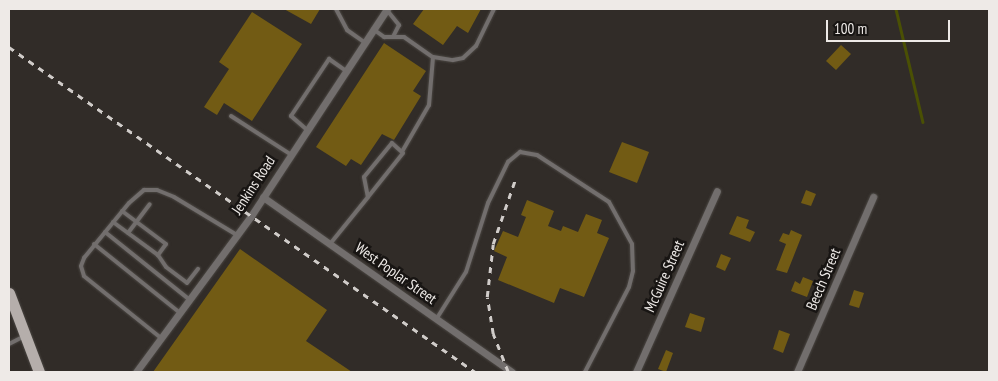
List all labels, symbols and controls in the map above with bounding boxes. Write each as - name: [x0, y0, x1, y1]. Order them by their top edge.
- scale bar: [828, 10, 952, 42]
- text: 100 m: [834, 19, 867, 38]
- street label: Jenkins Road: [228, 152, 278, 218]
- street label: McGuire Street: [640, 237, 688, 315]
- street label: West Poplar Street: [352, 238, 440, 308]
- street label: Beech Street: [802, 245, 844, 313]

